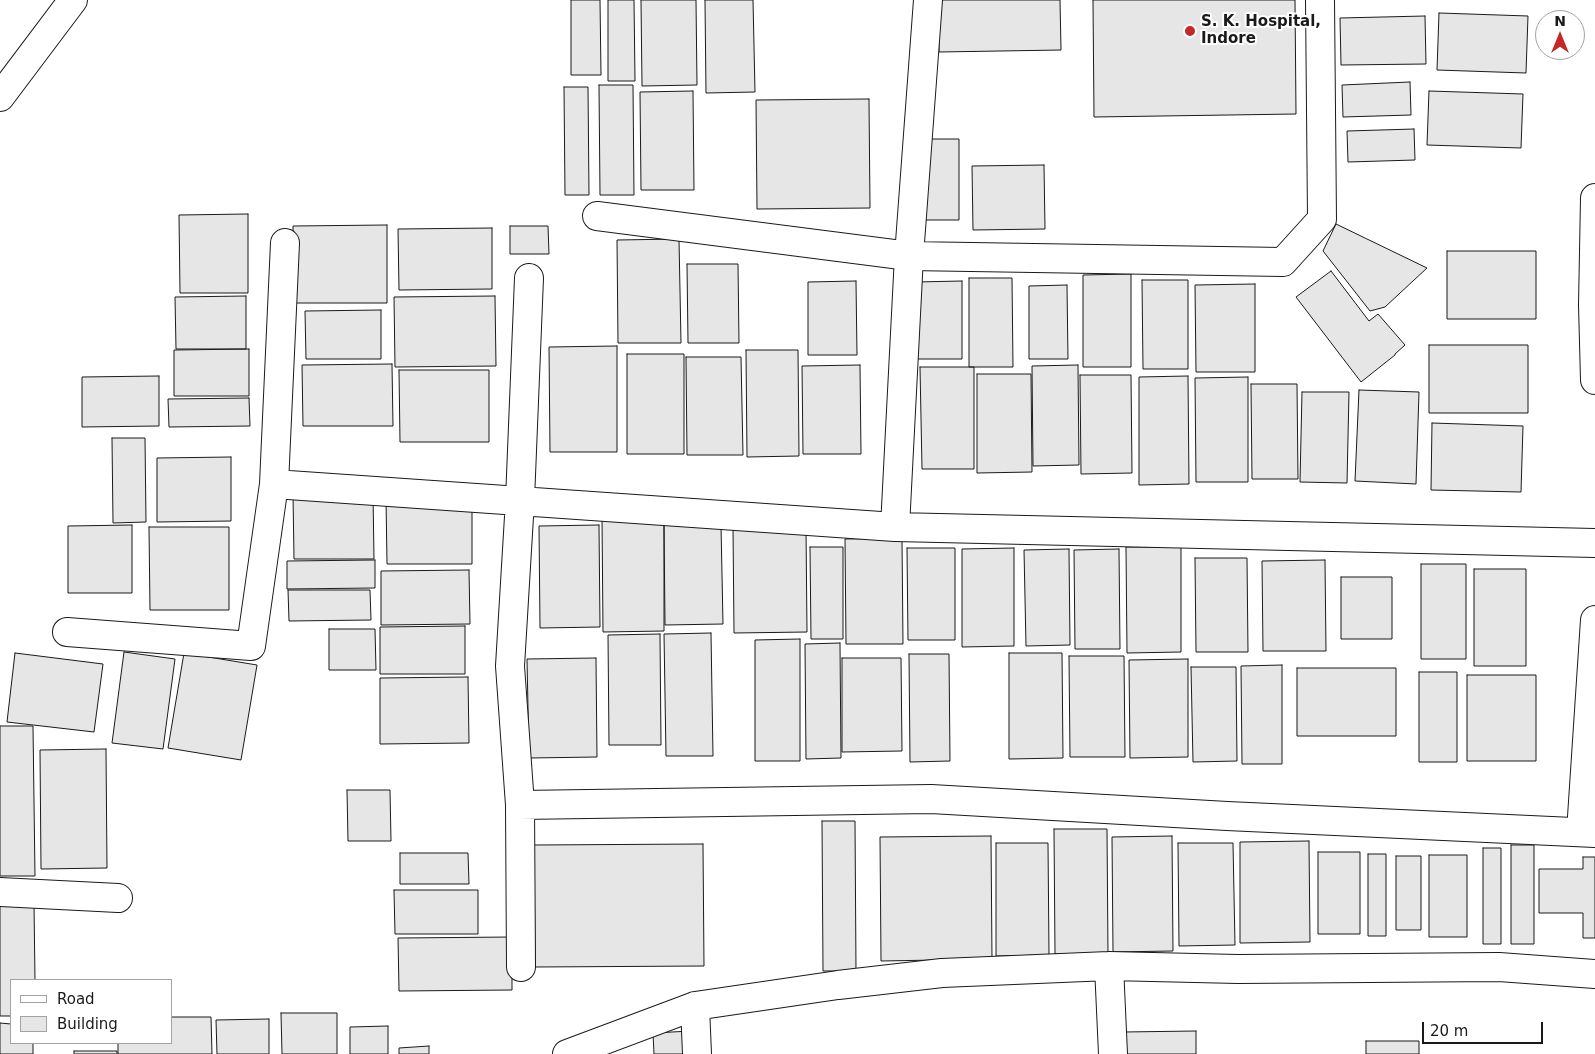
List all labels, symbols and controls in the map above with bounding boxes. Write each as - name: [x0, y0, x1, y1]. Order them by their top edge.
- north arrow: [1535, 10, 1585, 60]
- place label: S. K. Hospital, Indore: [1201, 13, 1321, 48]
- text: N: [1554, 13, 1566, 29]
- marker: S. K. Hospital, Indore: [1183, 24, 1197, 38]
- legend: [10, 979, 172, 1044]
- text: Road: [57, 990, 95, 1008]
- scale bar: [1425, 1012, 1546, 1044]
- text: Building: [57, 1015, 118, 1033]
- text: 20 m: [1430, 1022, 1468, 1040]

